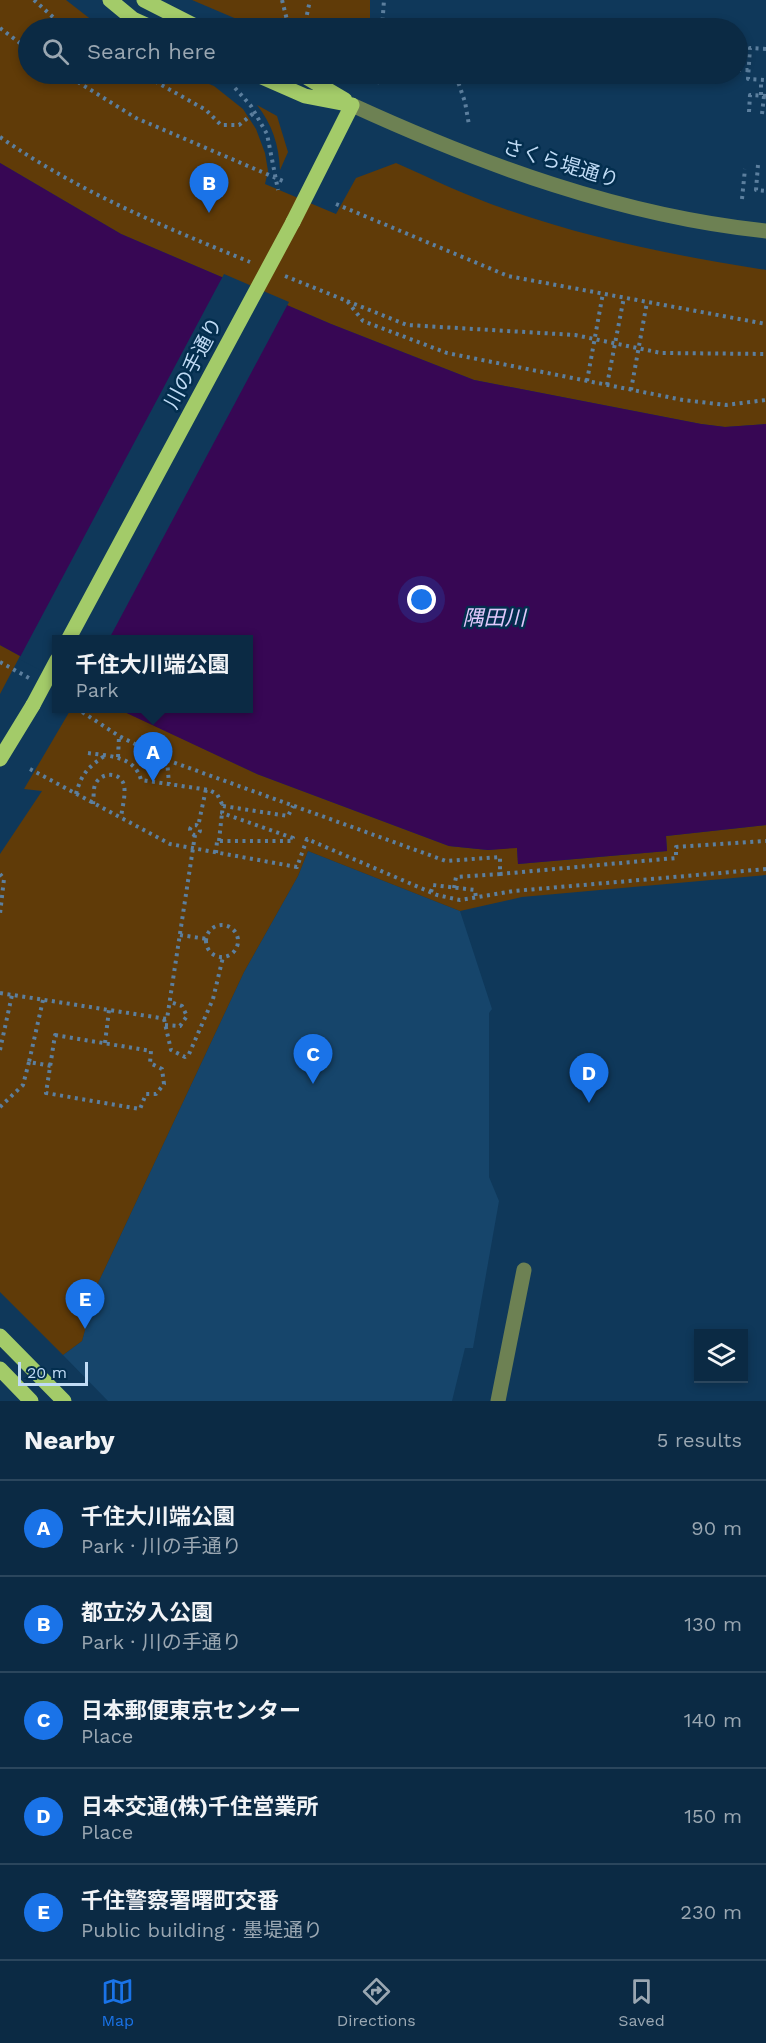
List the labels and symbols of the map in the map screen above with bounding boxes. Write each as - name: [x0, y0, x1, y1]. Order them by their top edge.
- street label: さくら堤通り: [500, 134, 622, 192]
- pin: B: [190, 164, 228, 213]
- street label: 川の手通り: [159, 313, 227, 413]
- your location: [407, 585, 436, 614]
- water label: 隅田川: [463, 605, 527, 630]
- pin: A: [134, 732, 172, 782]
- pin: C: [294, 1034, 332, 1084]
- pin: D: [570, 1054, 608, 1103]
- pin: E: [66, 1280, 104, 1329]
- scale bar: [18, 1359, 88, 1386]

